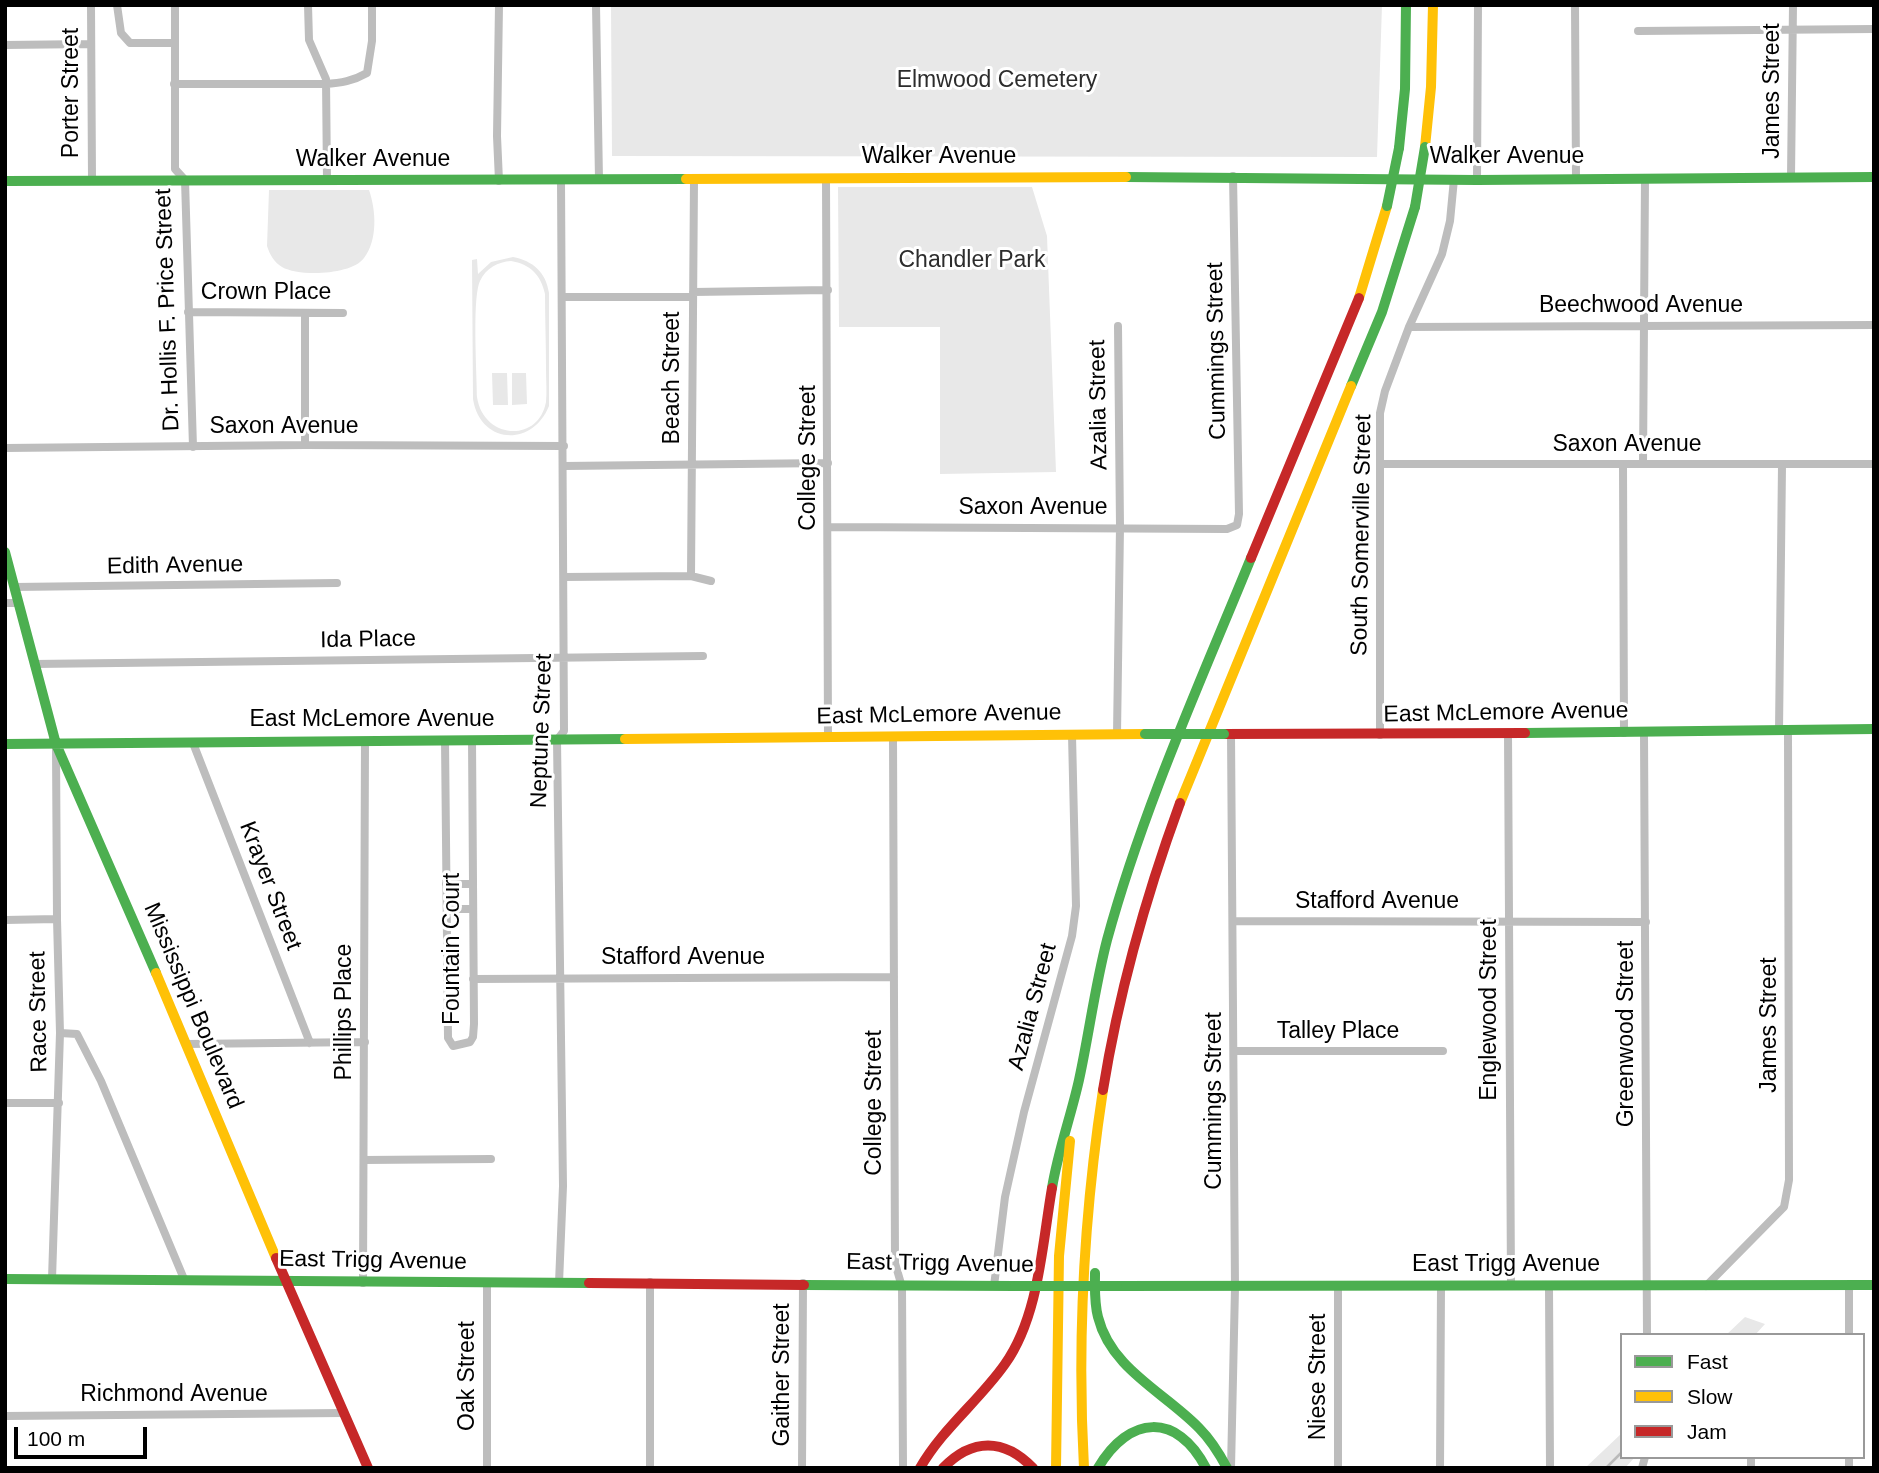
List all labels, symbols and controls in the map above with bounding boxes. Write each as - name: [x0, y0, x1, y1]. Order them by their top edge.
- street label: James Street: [1759, 23, 1787, 159]
- street label: Porter Street: [58, 28, 86, 158]
- park label: Elmwood Cemetery: [897, 67, 1097, 95]
- street label: Walker Avenue: [862, 143, 1016, 171]
- street label: Walker Avenue: [1430, 143, 1584, 171]
- street label: Walker Avenue: [296, 146, 450, 174]
- street label: Dr. Hollis F. Price Street: [150, 188, 186, 432]
- park label: Chandler Park: [898, 247, 1046, 275]
- street label: Cummings Street: [1202, 262, 1232, 440]
- street label: Crown Place: [201, 279, 331, 307]
- street label: Beechwood Avenue: [1539, 292, 1743, 320]
- street label: Beach Street: [659, 312, 687, 444]
- street label: Azalia Street: [1084, 340, 1114, 470]
- street label: College Street: [795, 385, 823, 531]
- street label: Saxon Avenue: [209, 413, 359, 441]
- street label: South Somerville Street: [1346, 414, 1378, 656]
- street label: Saxon Avenue: [1552, 431, 1702, 459]
- street label: Saxon Avenue: [958, 494, 1108, 522]
- street label: Edith Avenue: [107, 551, 243, 581]
- street label: Ida Place: [320, 625, 416, 655]
- street label: Neptune Street: [526, 653, 558, 809]
- street label: East McLemore Avenue: [1383, 697, 1629, 729]
- street label: East McLemore Avenue: [816, 699, 1062, 731]
- street label: East McLemore Avenue: [249, 706, 495, 734]
- street label: Krayer Street: [233, 818, 307, 954]
- street label: Fountain Court: [439, 873, 467, 1025]
- street label: Stafford Avenue: [1295, 888, 1459, 916]
- street label: Mississippi Boulevard: [137, 899, 249, 1113]
- street label: Englewood Street: [1476, 919, 1504, 1101]
- street label: Azalia Street: [1003, 940, 1063, 1074]
- street label: Greenwood Street: [1613, 941, 1641, 1127]
- street label: Phillips Place: [331, 944, 359, 1080]
- street label: Stafford Avenue: [601, 944, 765, 972]
- street label: Race Street: [24, 951, 54, 1073]
- street label: James Street: [1756, 957, 1784, 1093]
- street label: Cummings Street: [1201, 1012, 1229, 1190]
- street label: Talley Place: [1277, 1018, 1399, 1046]
- street label: College Street: [861, 1030, 889, 1176]
- street label: East Trigg Avenue: [279, 1246, 467, 1276]
- street label: East Trigg Avenue: [846, 1249, 1034, 1279]
- street label: East Trigg Avenue: [1412, 1251, 1600, 1279]
- street label: Gaither Street: [769, 1303, 797, 1447]
- street label: Niese Street: [1305, 1314, 1333, 1440]
- street label: Oak Street: [454, 1321, 482, 1431]
- legend: [1620, 1333, 1865, 1459]
- text: Fast: [1687, 1350, 1728, 1373]
- street label: Richmond Avenue: [80, 1381, 268, 1409]
- text: Slow: [1687, 1385, 1733, 1408]
- scale bar: [18, 1414, 150, 1458]
- text: Jam: [1687, 1420, 1727, 1443]
- text: 100 m: [27, 1427, 85, 1450]

